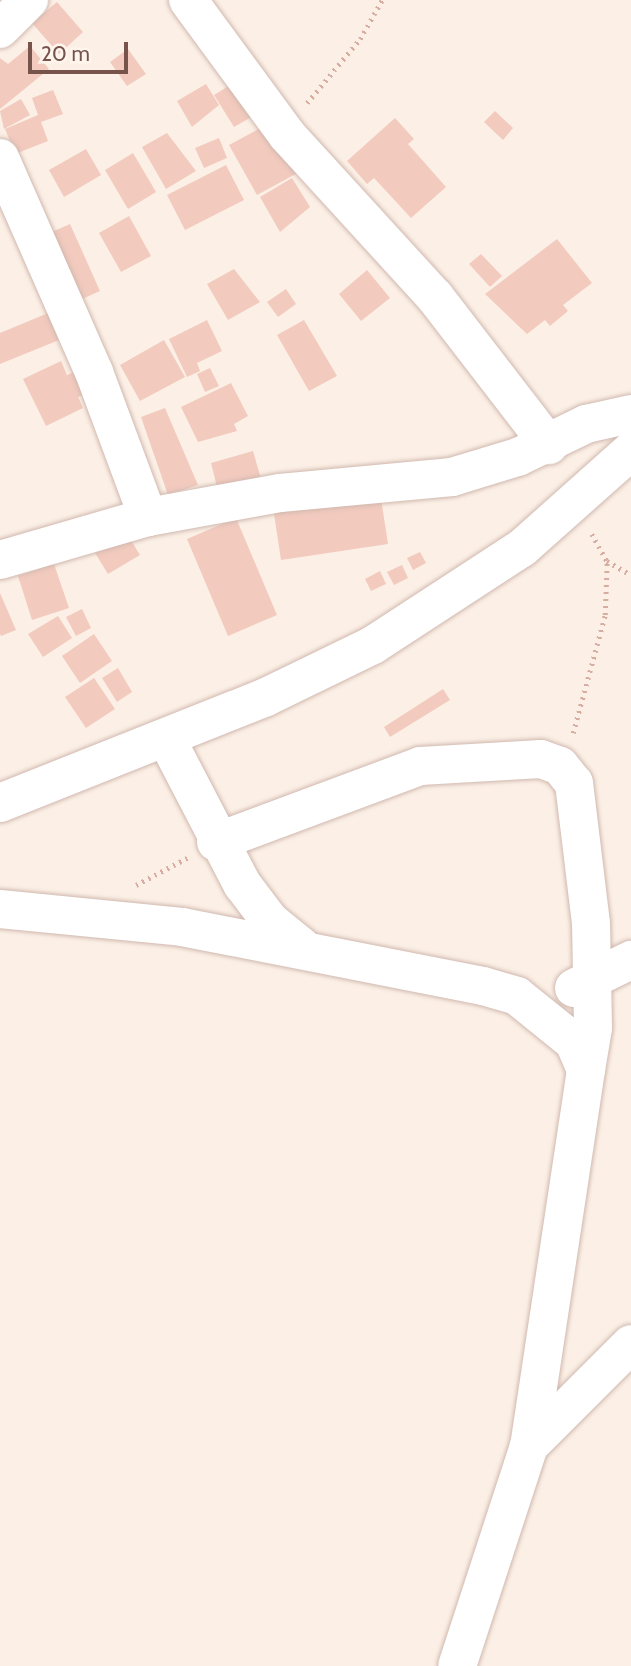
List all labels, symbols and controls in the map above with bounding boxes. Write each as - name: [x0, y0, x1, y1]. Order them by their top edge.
- scale bar: [32, 28, 131, 72]
- text: 20 m: [41, 41, 90, 66]

